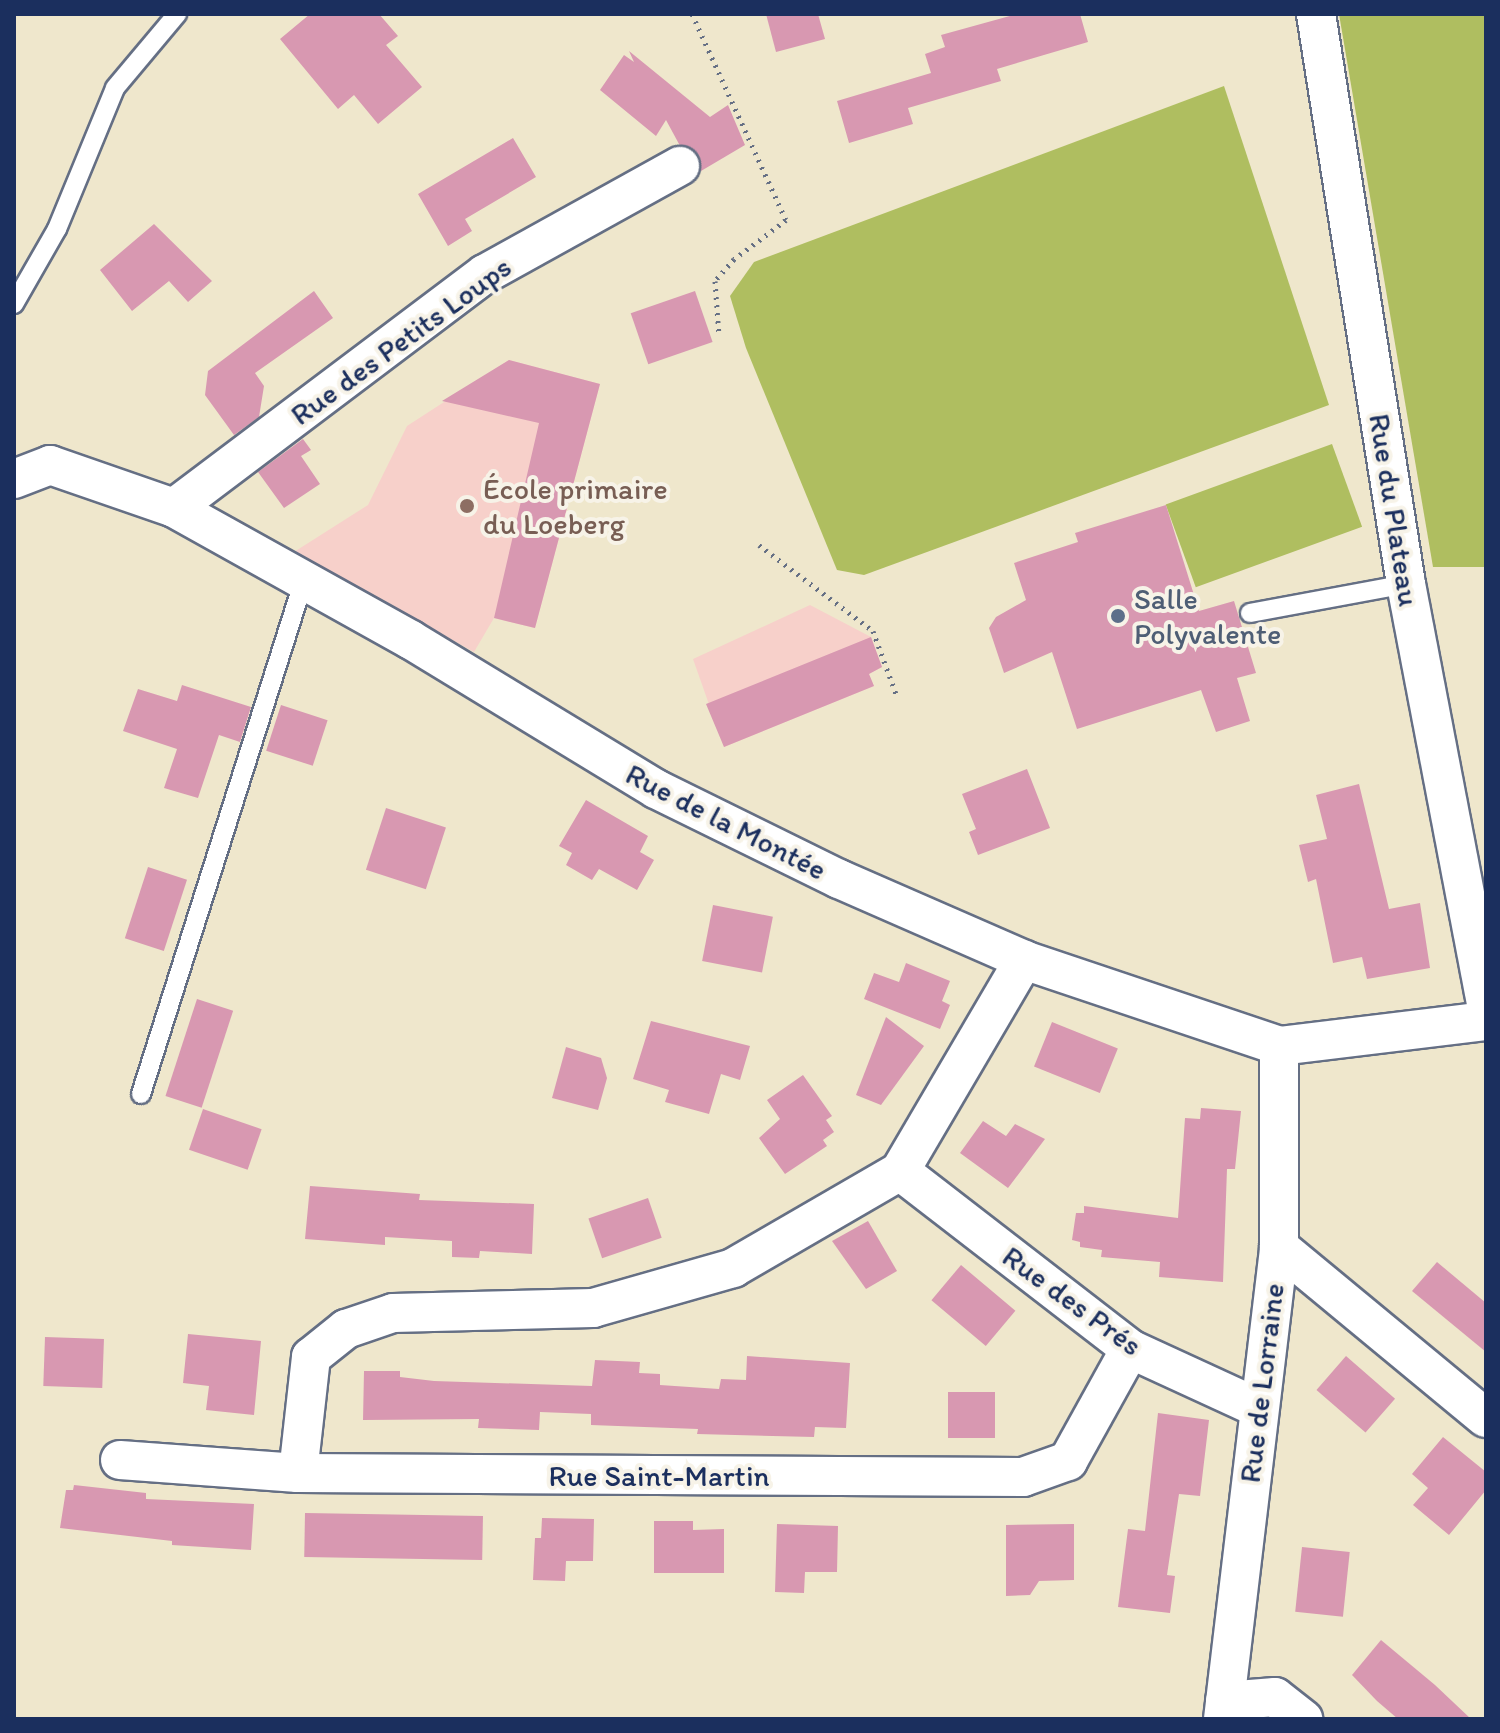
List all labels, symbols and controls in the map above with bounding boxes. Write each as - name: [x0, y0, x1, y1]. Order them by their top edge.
- street label: Rue des Petits Loups: [284, 249, 518, 433]
- street label: Rue du Plateau: [1361, 411, 1427, 609]
- place label: École primaire du Loeberg: [483, 471, 667, 542]
- marker: École primaire du Loeberg: [458, 497, 476, 515]
- place label: Salle Polyvalente: [1134, 581, 1281, 652]
- marker: Salle Polyvalente: [1109, 607, 1127, 625]
- street label: Rue de la Montée: [620, 756, 832, 888]
- street label: Rue des Prés: [995, 1238, 1149, 1364]
- street label: Rue de Lorraine: [1232, 1281, 1292, 1485]
- street label: Rue Saint-Martin: [548, 1458, 770, 1494]

